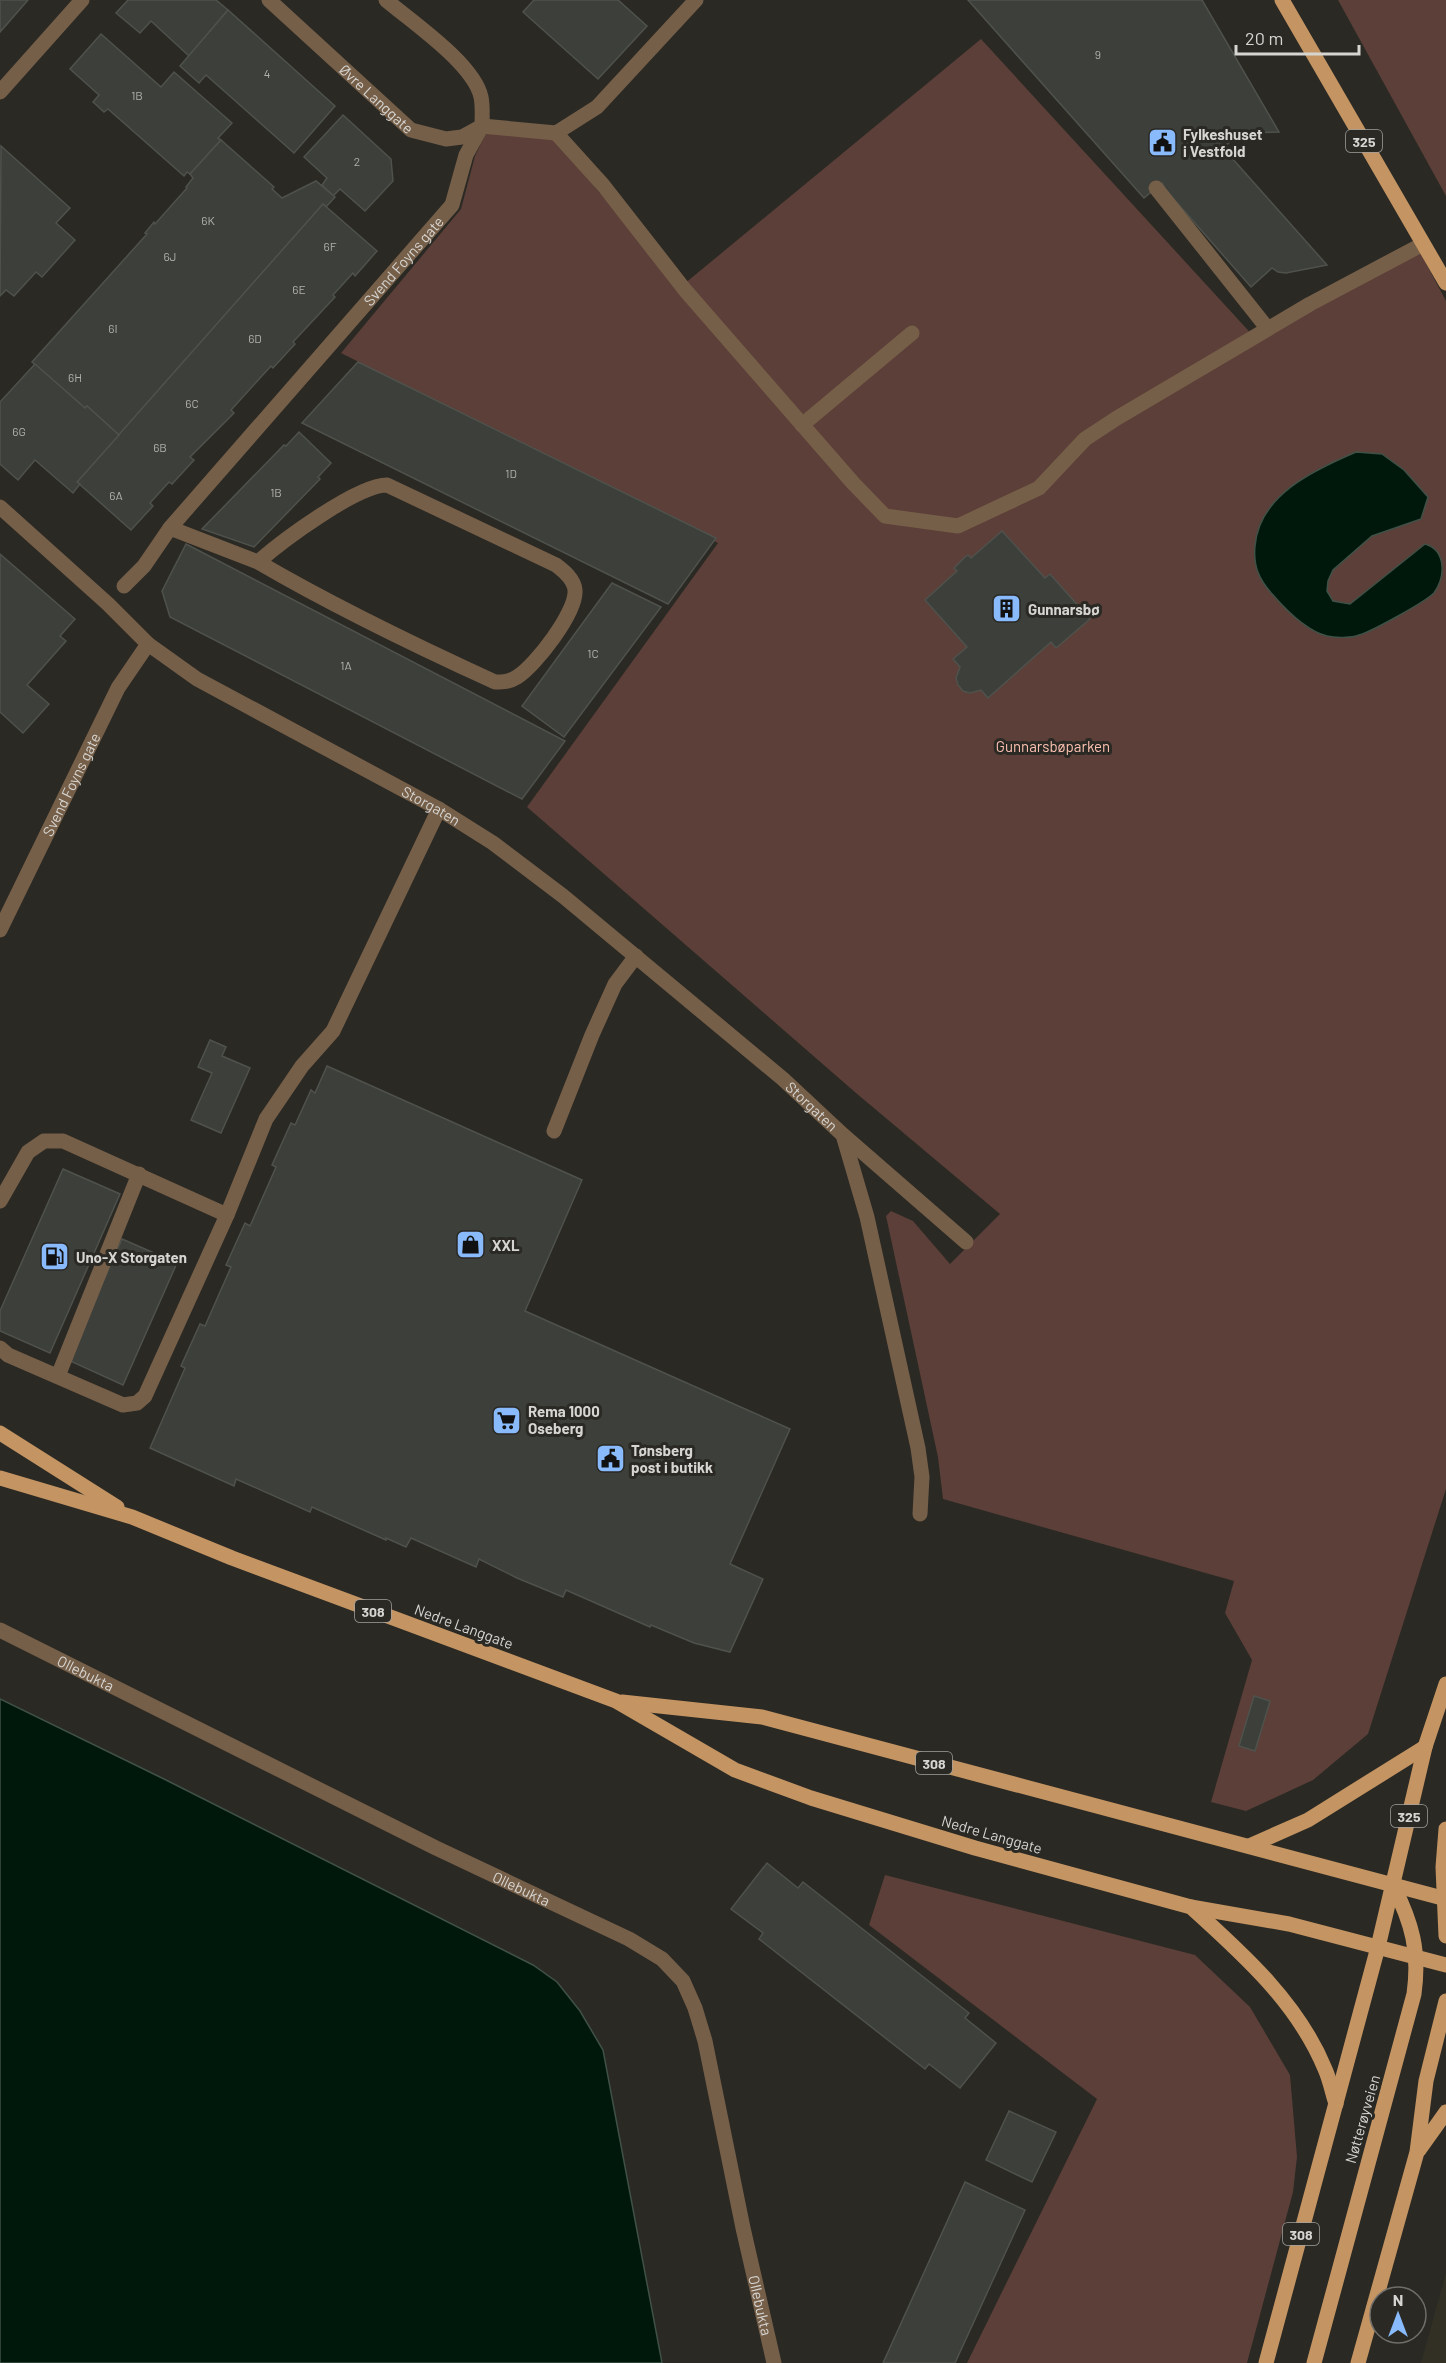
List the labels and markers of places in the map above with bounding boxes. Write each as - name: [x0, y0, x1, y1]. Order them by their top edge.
- place label: Fylkeshuset i Vestfold: [1183, 125, 1263, 160]
- public building icon: Fylkeshuset i Vestfold: [1146, 127, 1178, 159]
- building icon: Gunnarsbø: [991, 593, 1023, 625]
- place label: Gunnarsbø: [1028, 600, 1100, 618]
- shop icon: XXL: [455, 1229, 487, 1261]
- place label: XXL: [492, 1236, 520, 1254]
- fuel station icon: Uno-X Storgaten: [39, 1241, 71, 1273]
- place label: Uno-X Storgaten: [76, 1248, 187, 1266]
- place label: Rema 1000 Oseberg: [528, 1402, 600, 1437]
- supermarket icon: Rema 1000 Oseberg: [491, 1404, 523, 1436]
- place label: Tønsberg post i butikk: [631, 1441, 713, 1476]
- public building icon: Tønsberg post i butikk: [594, 1443, 626, 1475]

